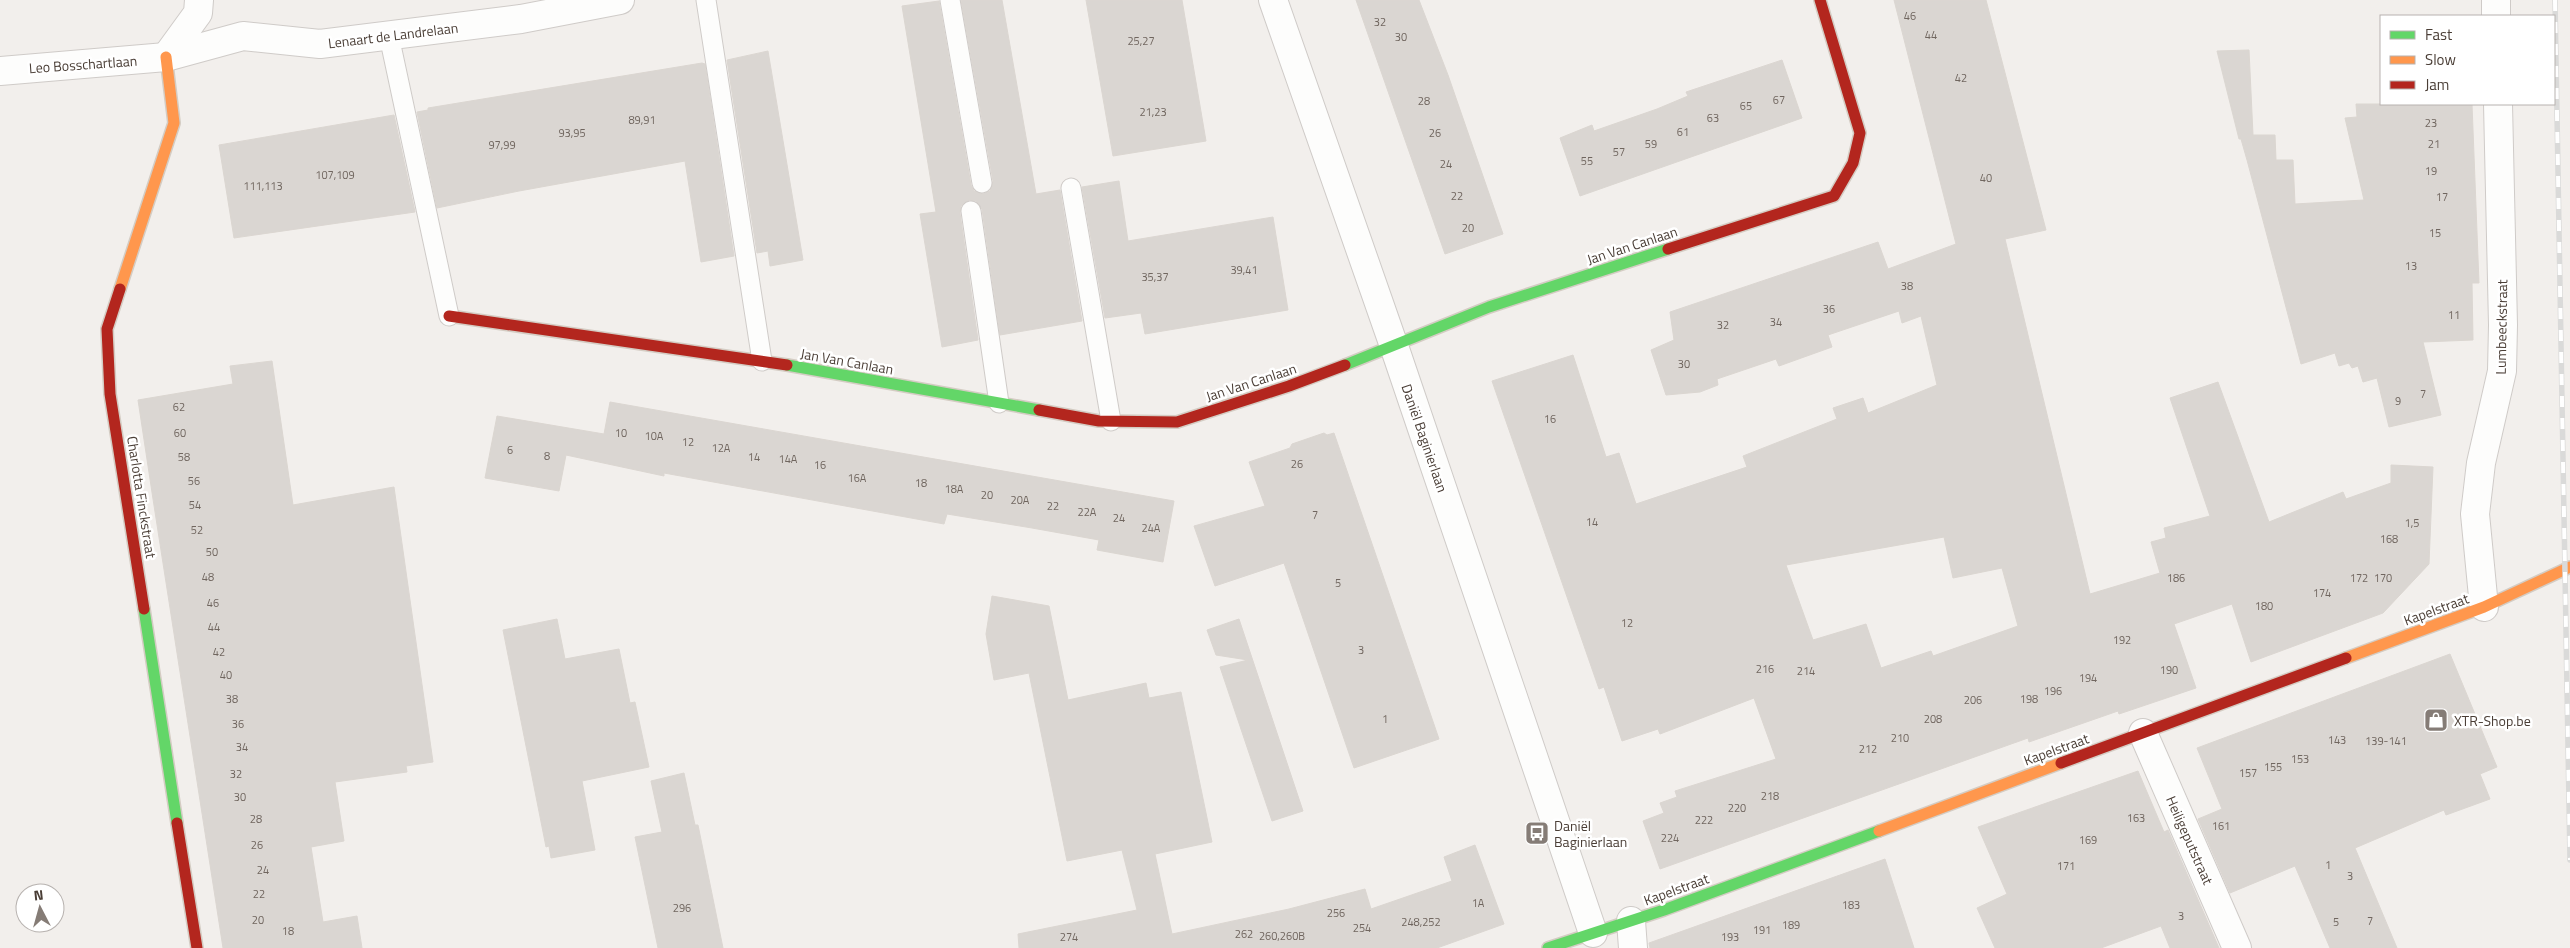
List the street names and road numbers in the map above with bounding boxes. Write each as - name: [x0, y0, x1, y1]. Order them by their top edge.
- street label: Lenaart de Landrelaan: [327, 17, 459, 53]
- street label: Leo Bosschartlaan: [28, 50, 138, 78]
- street label: Jan Van Canlaan: [1584, 220, 1680, 270]
- street label: Lumbeeckstraat: [2490, 279, 2512, 375]
- street label: Jan Van Canlaan: [799, 343, 895, 379]
- street label: Jan Van Canlaan: [1203, 357, 1299, 407]
- street label: Daniël Baginierlaan: [1397, 381, 1453, 495]
- street label: Charlotta Finckstraat: [122, 434, 162, 560]
- street label: Kapelstraat: [2401, 587, 2472, 630]
- street label: Kapelstraat: [2021, 727, 2092, 770]
- street label: Heiligeputstraat: [2161, 792, 2219, 888]
- street label: Kapelstraat: [1641, 867, 1712, 910]

